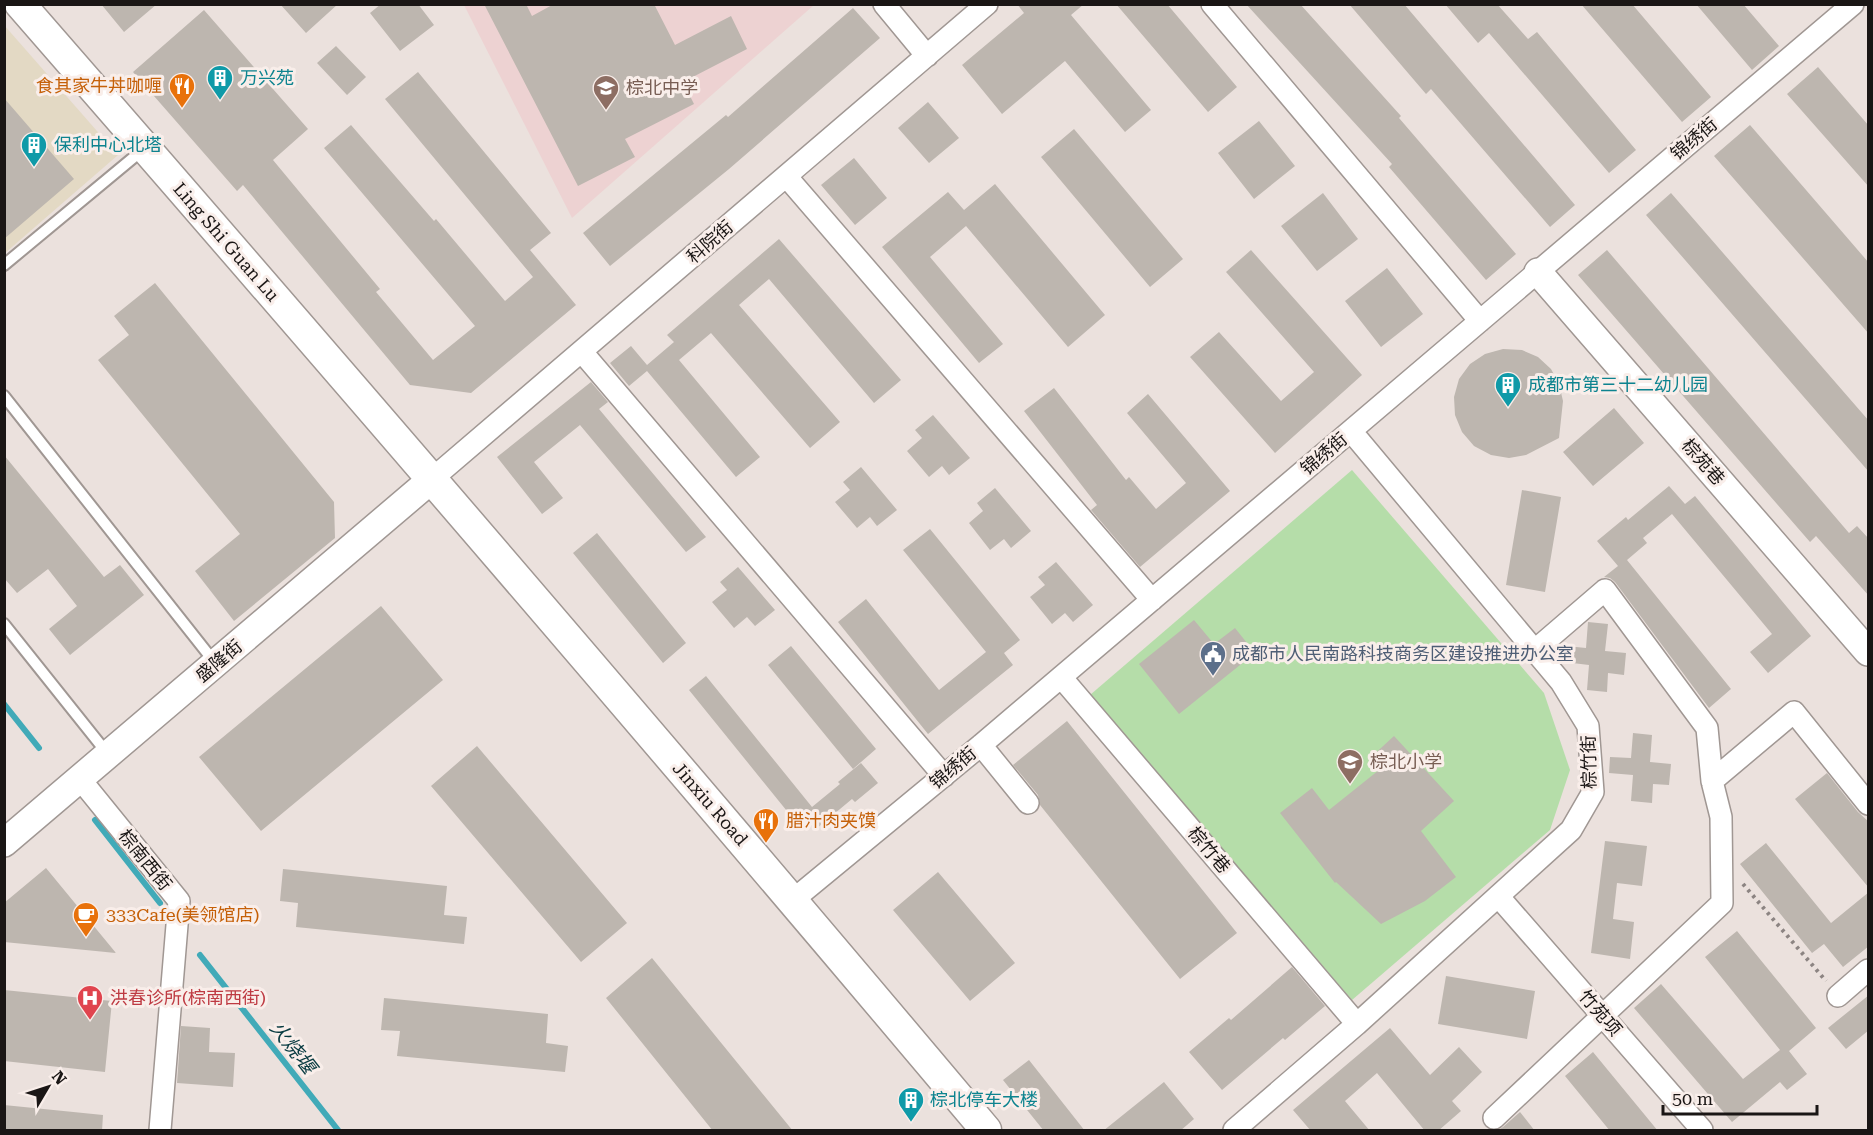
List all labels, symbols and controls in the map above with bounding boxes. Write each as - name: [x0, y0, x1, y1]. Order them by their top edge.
- building icon: 万兴苑: [205, 63, 235, 101]
- place label: 万兴苑: [240, 67, 294, 88]
- restaurant icon: 食其家牛丼咖喱: [167, 71, 197, 109]
- school or university icon: 棕北中学: [591, 73, 621, 111]
- place label: 食其家牛丼咖喱: [36, 75, 162, 96]
- place label: 棕北中学: [626, 77, 698, 98]
- street label: 锦绣街: [1666, 113, 1721, 164]
- building icon: 保利中心北塔: [19, 130, 49, 168]
- place label: 保利中心北塔: [54, 134, 162, 155]
- street label: Ling Shi Guan Lu: [169, 178, 284, 305]
- street label: 科院街: [682, 216, 737, 267]
- building icon: 成都市第三十二幼儿园: [1493, 370, 1523, 408]
- place label: 成都市第三十二幼儿园: [1528, 374, 1708, 395]
- street label: 锦绣街: [1296, 428, 1351, 479]
- street label: 棕苑巷: [1678, 434, 1729, 489]
- street label: 盛隆街: [191, 635, 246, 686]
- public building icon: 成都市人民南路科技商务区建设推进办公室: [1198, 639, 1228, 677]
- place label: 成都市人民南路科技商务区建设推进办公室: [1232, 643, 1574, 664]
- street label: 棕竹街: [1578, 735, 1599, 789]
- street label: 锦绣街: [925, 742, 980, 793]
- school or university icon: 棕北小学: [1335, 747, 1365, 785]
- place label: 棕北小学: [1370, 751, 1442, 772]
- street label: Jinxiu Road: [668, 758, 753, 850]
- restaurant icon: 腊汁肉夹馍: [751, 806, 781, 844]
- place label: 腊汁肉夹馍: [786, 810, 876, 831]
- street label: 棕竹巷: [1184, 822, 1235, 877]
- street label: 棕南西街: [115, 825, 176, 894]
- cafe icon: 333Cafe(美领馆店): [71, 900, 101, 938]
- place label: 333Cafe(美领馆店): [106, 904, 260, 925]
- hospital icon: 洪春诊所(棕南西街): [75, 983, 105, 1021]
- street label: 竹苑项: [1575, 985, 1626, 1040]
- place label: 洪春诊所(棕南西街): [110, 987, 266, 1008]
- water label: 火烧堰: [265, 1016, 323, 1080]
- north arrow: [18, 1057, 78, 1117]
- text: N: [48, 1067, 71, 1089]
- scale bar: [1663, 1078, 1818, 1116]
- building icon: 棕北停车大楼: [896, 1085, 926, 1123]
- text: 50 m: [1672, 1088, 1713, 1109]
- place label: 棕北停车大楼: [930, 1089, 1038, 1110]

